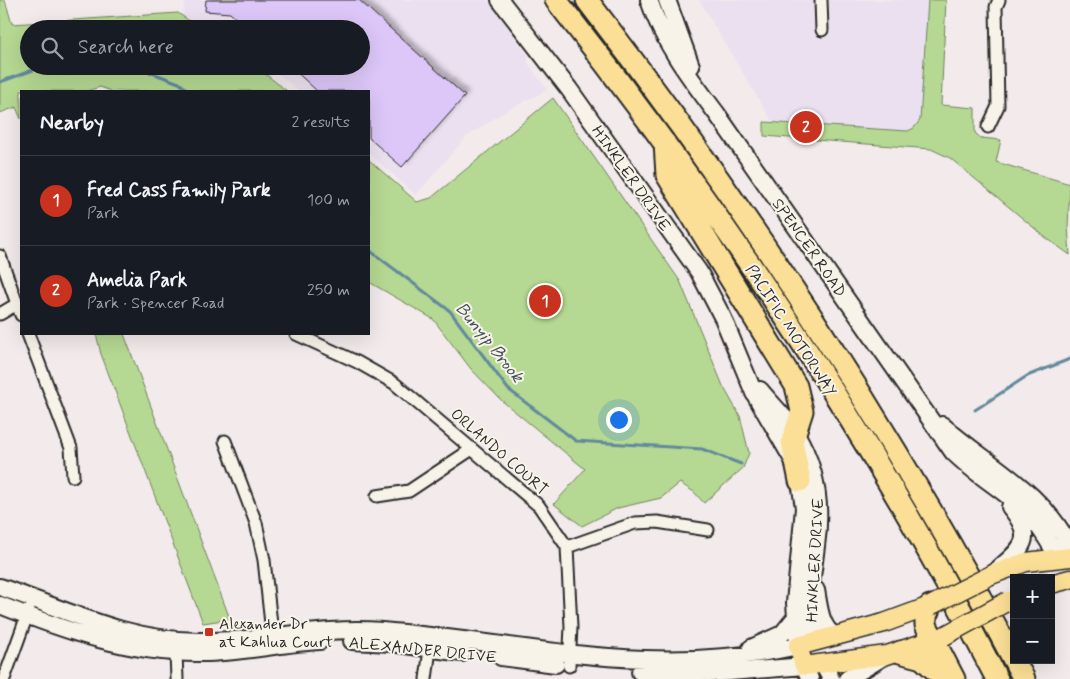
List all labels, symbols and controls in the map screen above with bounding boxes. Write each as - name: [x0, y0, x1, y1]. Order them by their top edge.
- search box: [20, 20, 370, 75]
- icon: search: [38, 34, 66, 62]
- text: Search here: [78, 35, 174, 60]
- pin: 2: [790, 108, 822, 146]
- text: Nearby: [40, 109, 104, 137]
- text: 2 results: [292, 112, 350, 133]
- street label: HINKLER DRIVE: [586, 122, 675, 236]
- text: Fred Cass Family Park: [87, 178, 271, 203]
- text: 1: [52, 190, 60, 211]
- text: 100 m: [307, 190, 350, 211]
- street label: SPENCER ROAD: [767, 194, 851, 301]
- text: Park: [87, 203, 119, 224]
- street label: PACIFIC MOTORWAY: [740, 261, 841, 401]
- text: Amelia Park: [87, 268, 187, 293]
- text: 2: [52, 280, 60, 301]
- text: 250 m: [307, 280, 350, 301]
- pin: 1: [529, 282, 561, 320]
- text: Park · Spencer Road: [87, 293, 224, 314]
- water label: Bunyip Brook: [450, 298, 529, 388]
- street label: ORLANDO COURT: [446, 404, 552, 500]
- your location: [606, 407, 632, 433]
- street label: HINKLER DRIVE: [802, 497, 829, 623]
- map controls: [1010, 574, 1055, 664]
- button: +: [1010, 574, 1055, 619]
- place label: Alexander Dr at Kahlua Court: [219, 614, 334, 653]
- button: −: [1010, 619, 1055, 664]
- marker: Alexander Dr at Kahlua Court: [203, 626, 215, 638]
- street label: ALEXANDER DRIVE: [348, 632, 498, 669]

